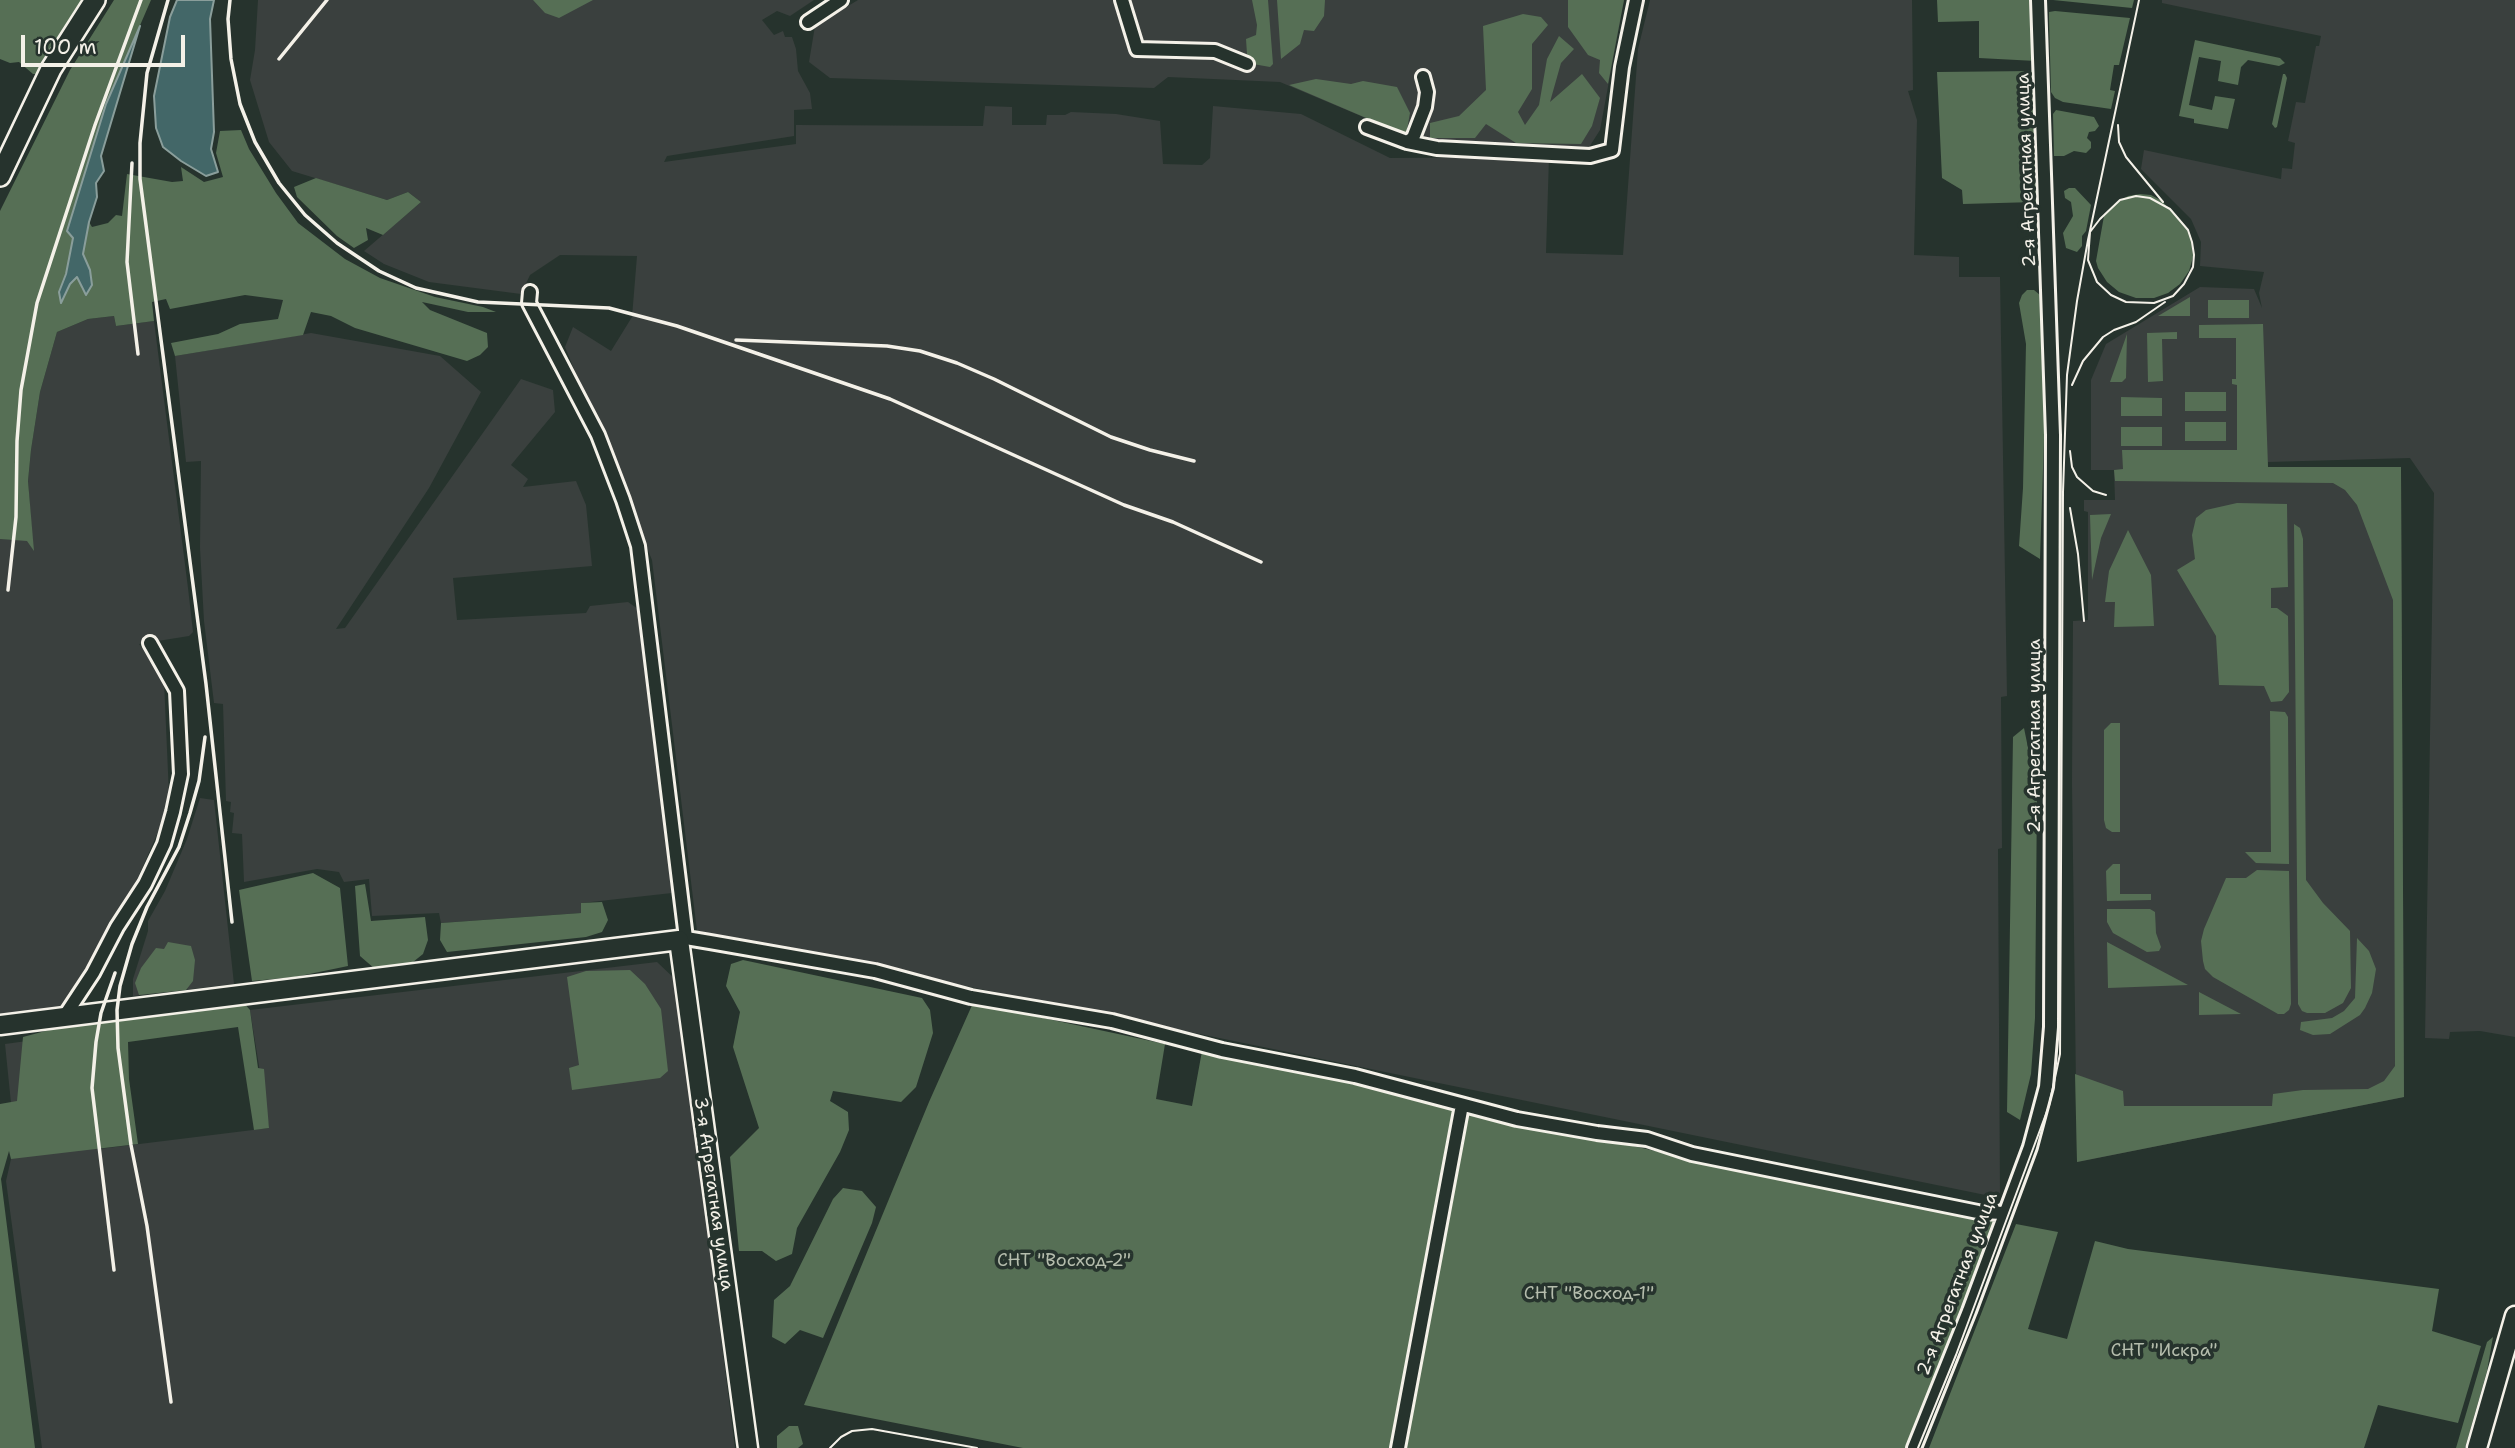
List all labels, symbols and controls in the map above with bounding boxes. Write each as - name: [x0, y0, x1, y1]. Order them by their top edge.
- scale bar: [24, 21, 189, 65]
- text: 100 m: [34, 33, 97, 61]
- street label: 2-я Агрегатная улица: [2013, 72, 2041, 268]
- street label: 2-я Агрегатная улица: [2024, 639, 2046, 833]
- street label: 3-я Агрегатная улица: [689, 1096, 737, 1292]
- street label: 2-я Агрегатная улица: [1913, 1189, 2003, 1379]
- park label: СНТ "Восход-2": [997, 1250, 1131, 1272]
- park label: СНТ "Восход-1": [1524, 1283, 1654, 1305]
- park label: СНТ "Искра": [2111, 1340, 2217, 1362]

